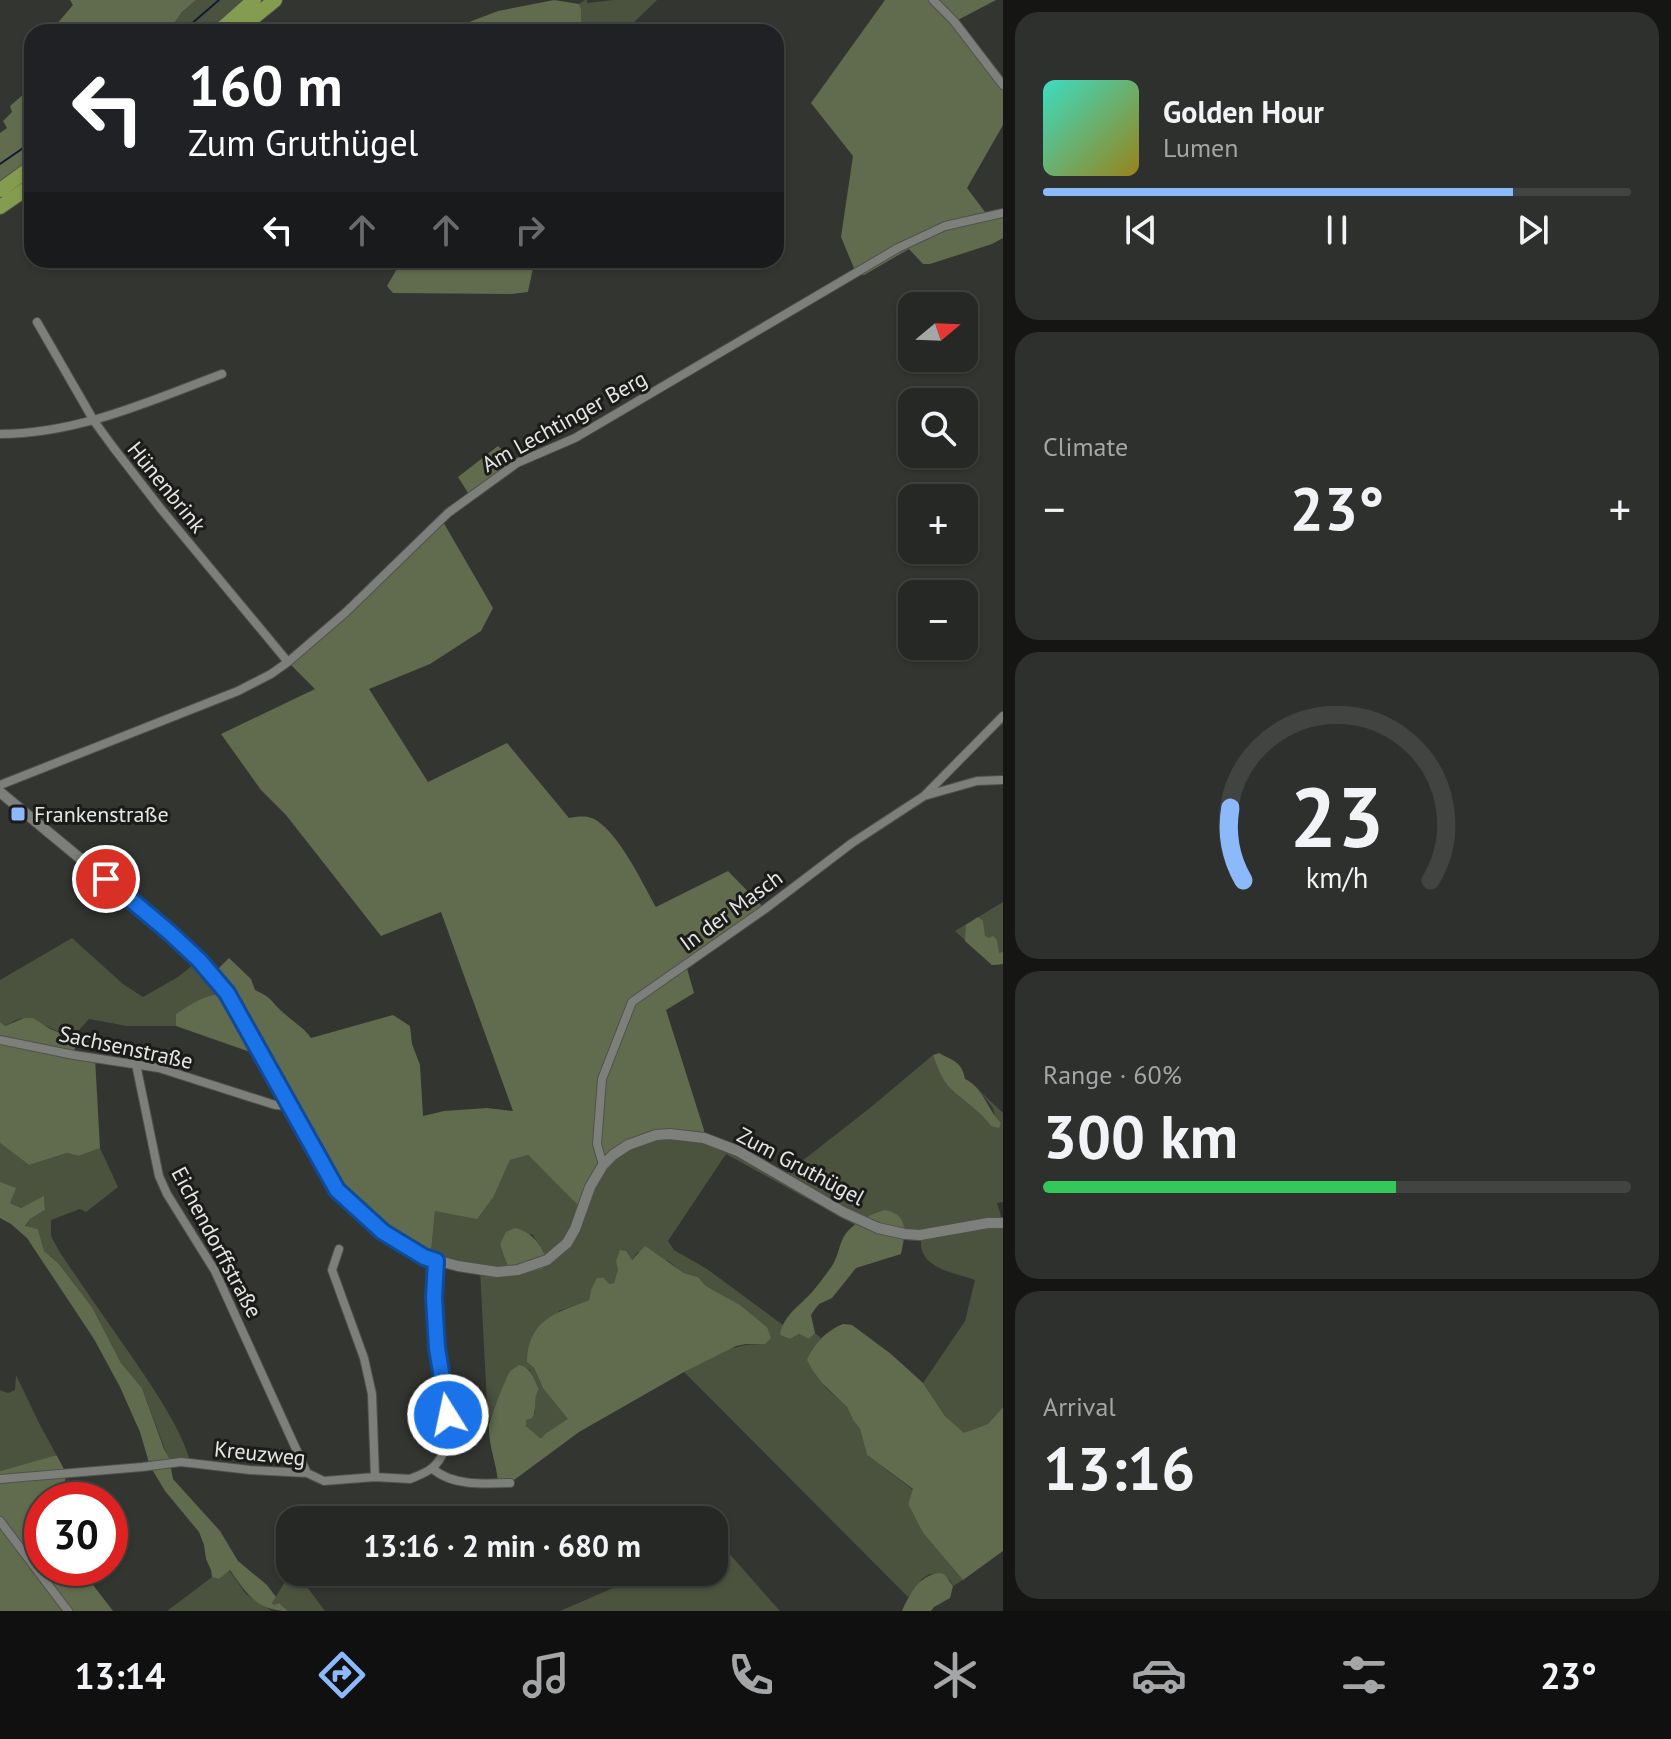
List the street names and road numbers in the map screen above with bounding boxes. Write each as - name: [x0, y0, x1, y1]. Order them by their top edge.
- street label: Am Lechtinger Berg: [476, 364, 652, 478]
- street label: Hünenbrink: [122, 436, 213, 539]
- street label: In der Masch: [674, 863, 788, 957]
- street label: Sachsenstraße: [56, 1019, 196, 1075]
- street label: Zum Gruthügel: [732, 1121, 870, 1212]
- street label: Eichendorffstraße: [165, 1162, 269, 1322]
- street label: Kreuzweg: [213, 1434, 307, 1472]

